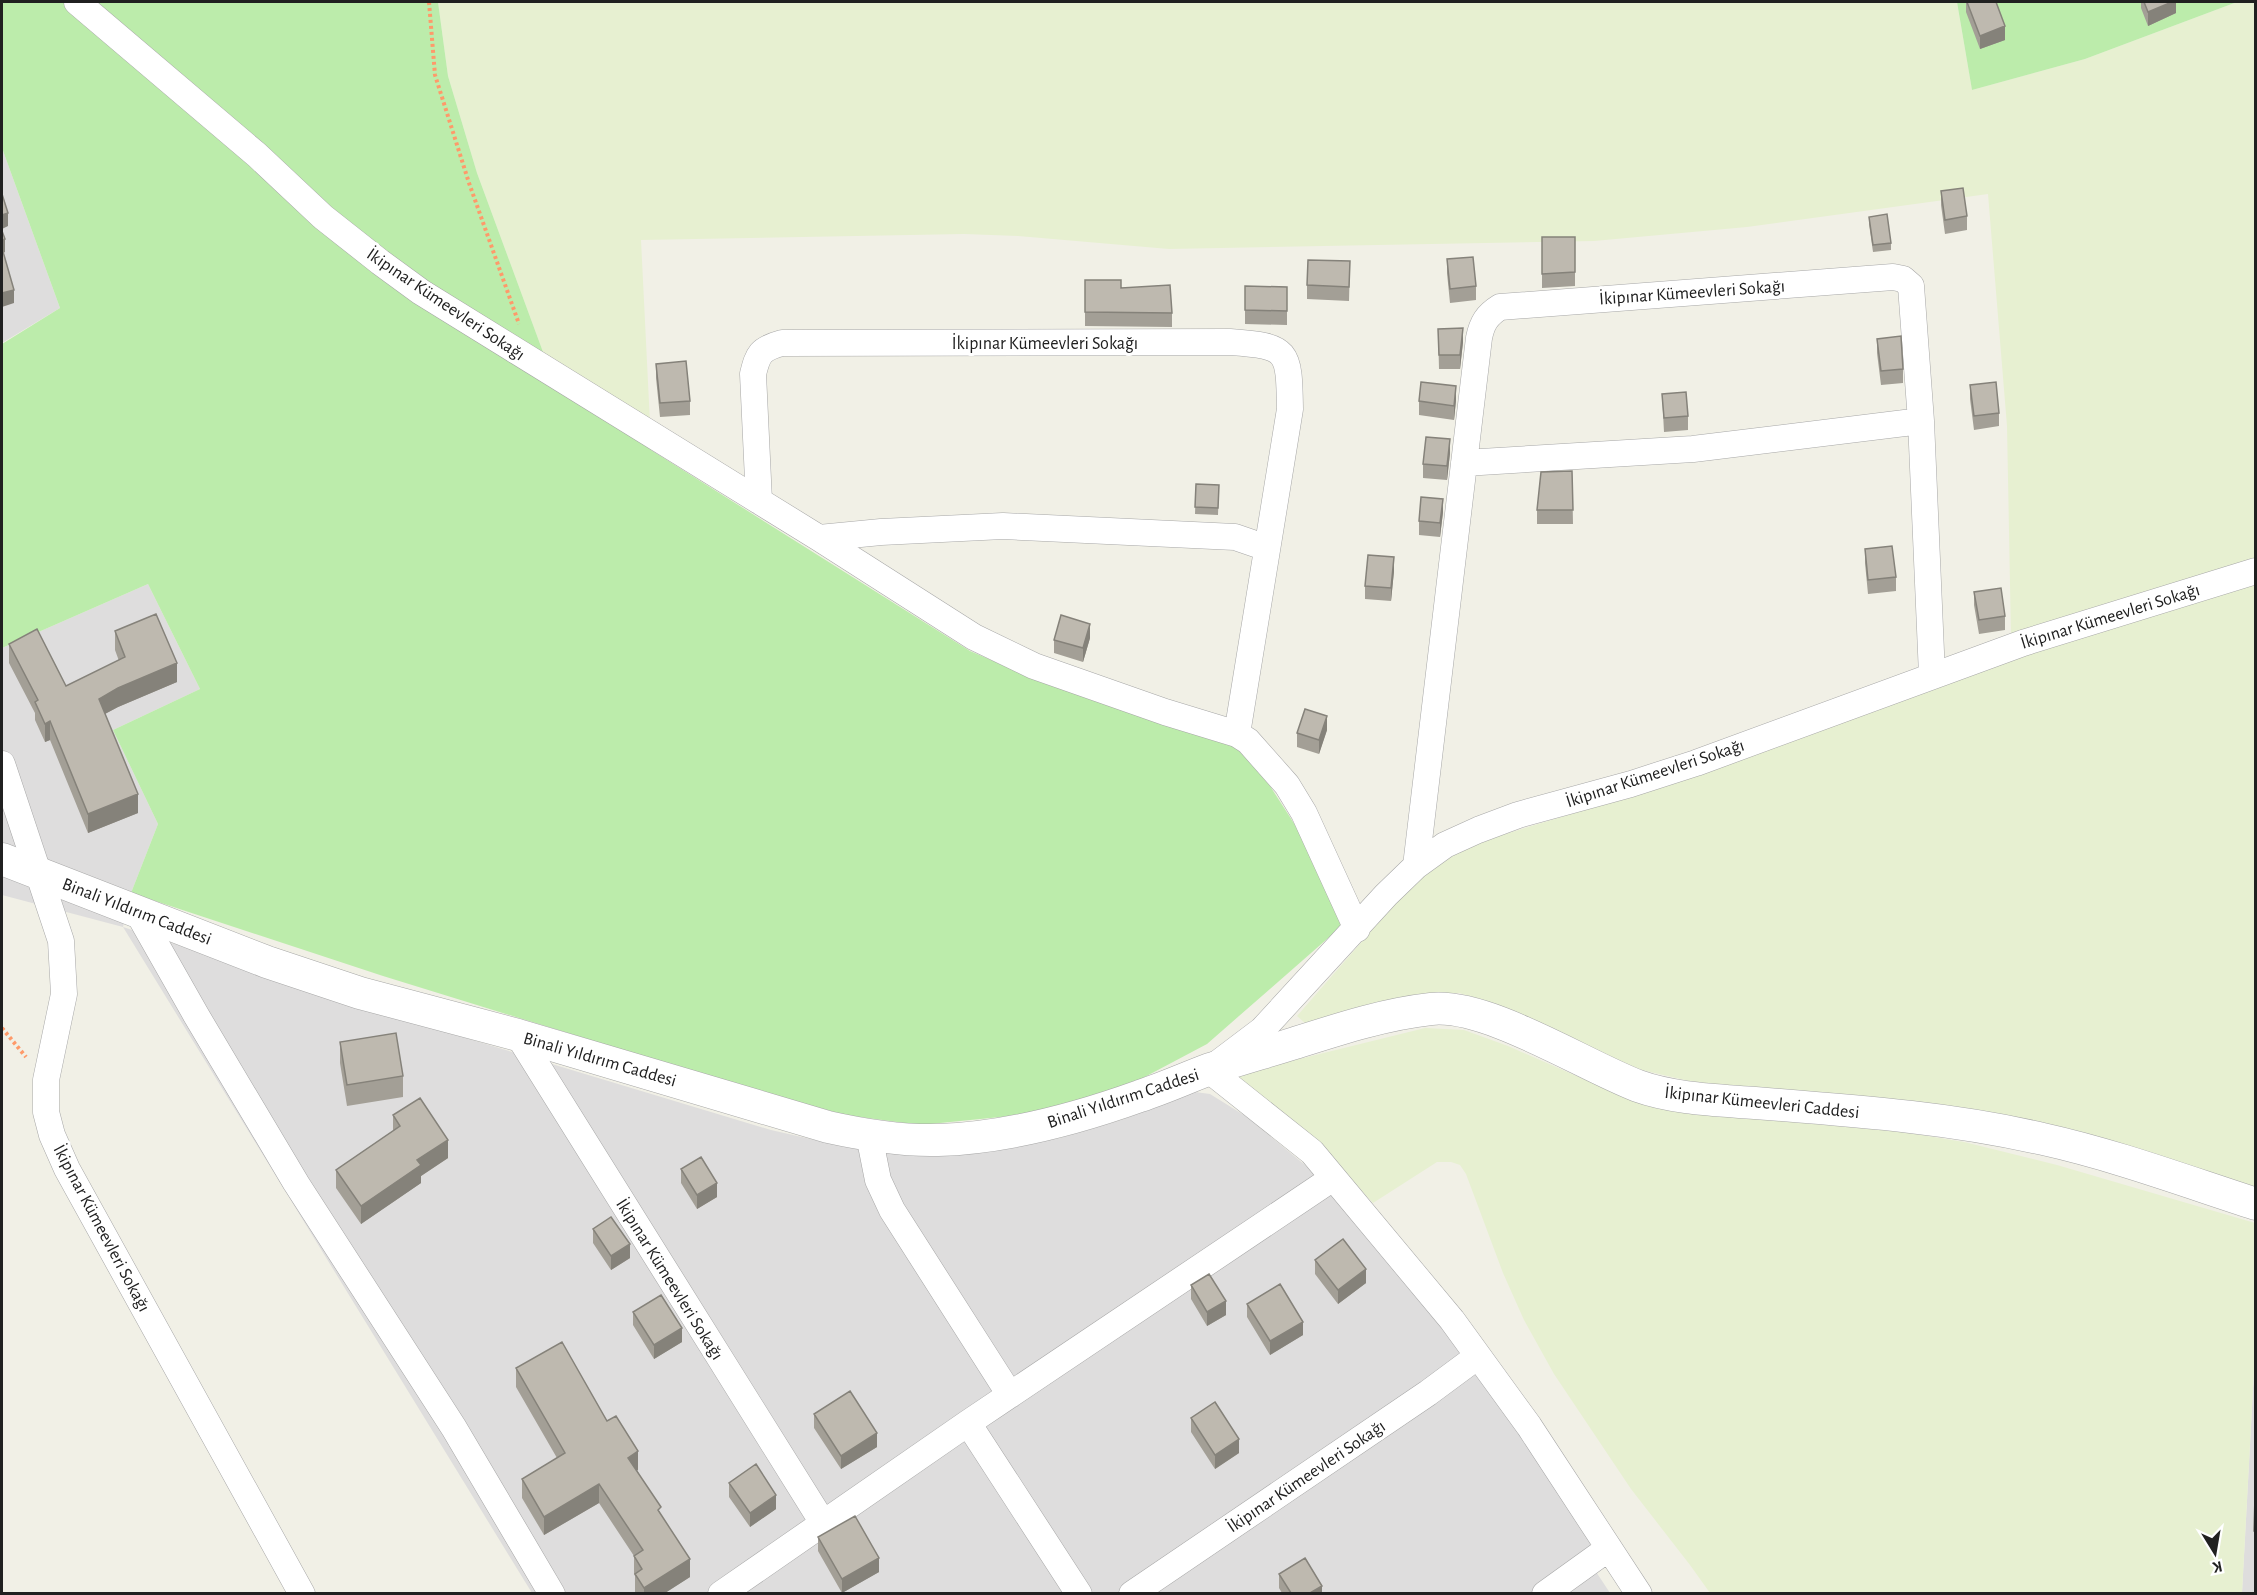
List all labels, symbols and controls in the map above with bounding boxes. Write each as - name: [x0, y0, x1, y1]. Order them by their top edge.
- street label: İkipınar Kümeevleri Sokağı: [363, 244, 529, 364]
- street label: İkipınar Kümeevleri Sokağı: [1598, 276, 1786, 308]
- street label: İkipınar Kümeevleri Sokağı: [952, 333, 1138, 353]
- street label: İkipınar Kümeevleri Sokağı: [2018, 579, 2202, 653]
- street label: İkipınar Kümeevleri Sokağı: [1563, 735, 1747, 811]
- street label: Binali Yıldırım Caddesi: [59, 875, 214, 949]
- street label: Binali Yıldırım Caddesi: [521, 1029, 678, 1090]
- street label: Binali Yıldırım Caddesi: [1045, 1066, 1201, 1132]
- street label: İkipınar Kümeevleri Caddesi: [1664, 1082, 1860, 1122]
- street label: İkipınar Kümeevleri Sokağı: [49, 1141, 155, 1315]
- street label: İkipınar Kümeevleri Sokağı: [612, 1195, 728, 1363]
- street label: İkipınar Kümeevleri Sokağı: [1223, 1416, 1389, 1536]
- north arrow: [2185, 1523, 2245, 1583]
- text: K: [2211, 1558, 2224, 1576]

